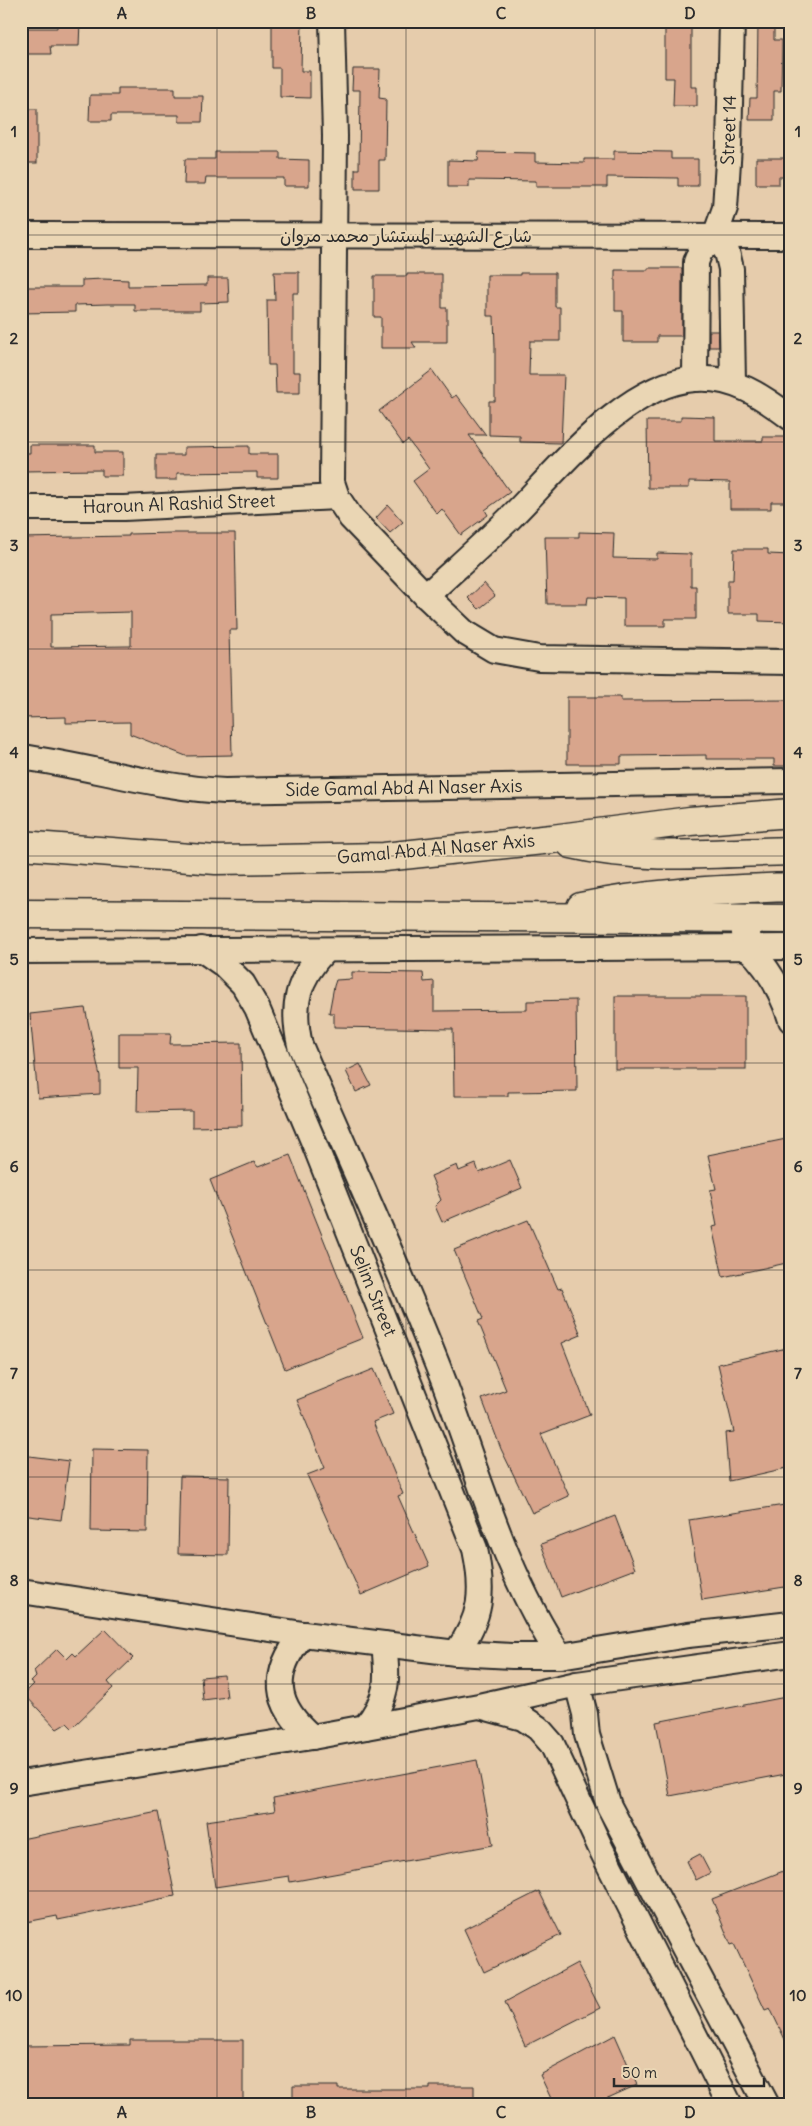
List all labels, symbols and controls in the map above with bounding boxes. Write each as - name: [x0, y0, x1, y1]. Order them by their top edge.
- text: A: [117, 3, 127, 23]
- text: B: [306, 3, 317, 23]
- text: C: [496, 3, 507, 23]
- text: D: [684, 3, 696, 23]
- street label: Street 14: [716, 95, 741, 165]
- text: 1: [11, 121, 17, 141]
- text: 1: [795, 121, 801, 141]
- street label: شارع الشهيد المستشار محمد مروان: [280, 224, 532, 248]
- text: 2: [10, 328, 19, 348]
- text: 2: [794, 328, 803, 348]
- street label: Haroun Al Rashid Street: [82, 489, 276, 518]
- text: 3: [9, 535, 19, 555]
- text: 3: [793, 535, 803, 555]
- text: 4: [9, 742, 19, 762]
- text: 4: [793, 742, 803, 762]
- street label: Side Gamal Abd Al Naser Axis: [285, 774, 523, 801]
- street label: Gamal Abd Al Naser Axis: [336, 828, 536, 869]
- text: 5: [9, 949, 19, 969]
- text: 5: [793, 949, 803, 969]
- text: 6: [9, 1156, 19, 1176]
- text: 6: [793, 1156, 803, 1176]
- street label: Selim Street: [345, 1242, 402, 1340]
- text: 7: [10, 1363, 18, 1383]
- text: 7: [794, 1363, 802, 1383]
- text: 8: [9, 1570, 19, 1590]
- text: 8: [793, 1570, 803, 1590]
- text: 9: [9, 1778, 19, 1798]
- text: 9: [793, 1778, 803, 1798]
- text: 10: [6, 1985, 22, 2005]
- text: 10: [790, 1985, 806, 2005]
- scale bar: [614, 2056, 764, 2088]
- text: 50 m: [622, 2063, 657, 2082]
- text: A: [117, 2102, 127, 2122]
- text: B: [306, 2102, 317, 2122]
- text: C: [496, 2102, 507, 2122]
- text: D: [684, 2102, 696, 2122]

